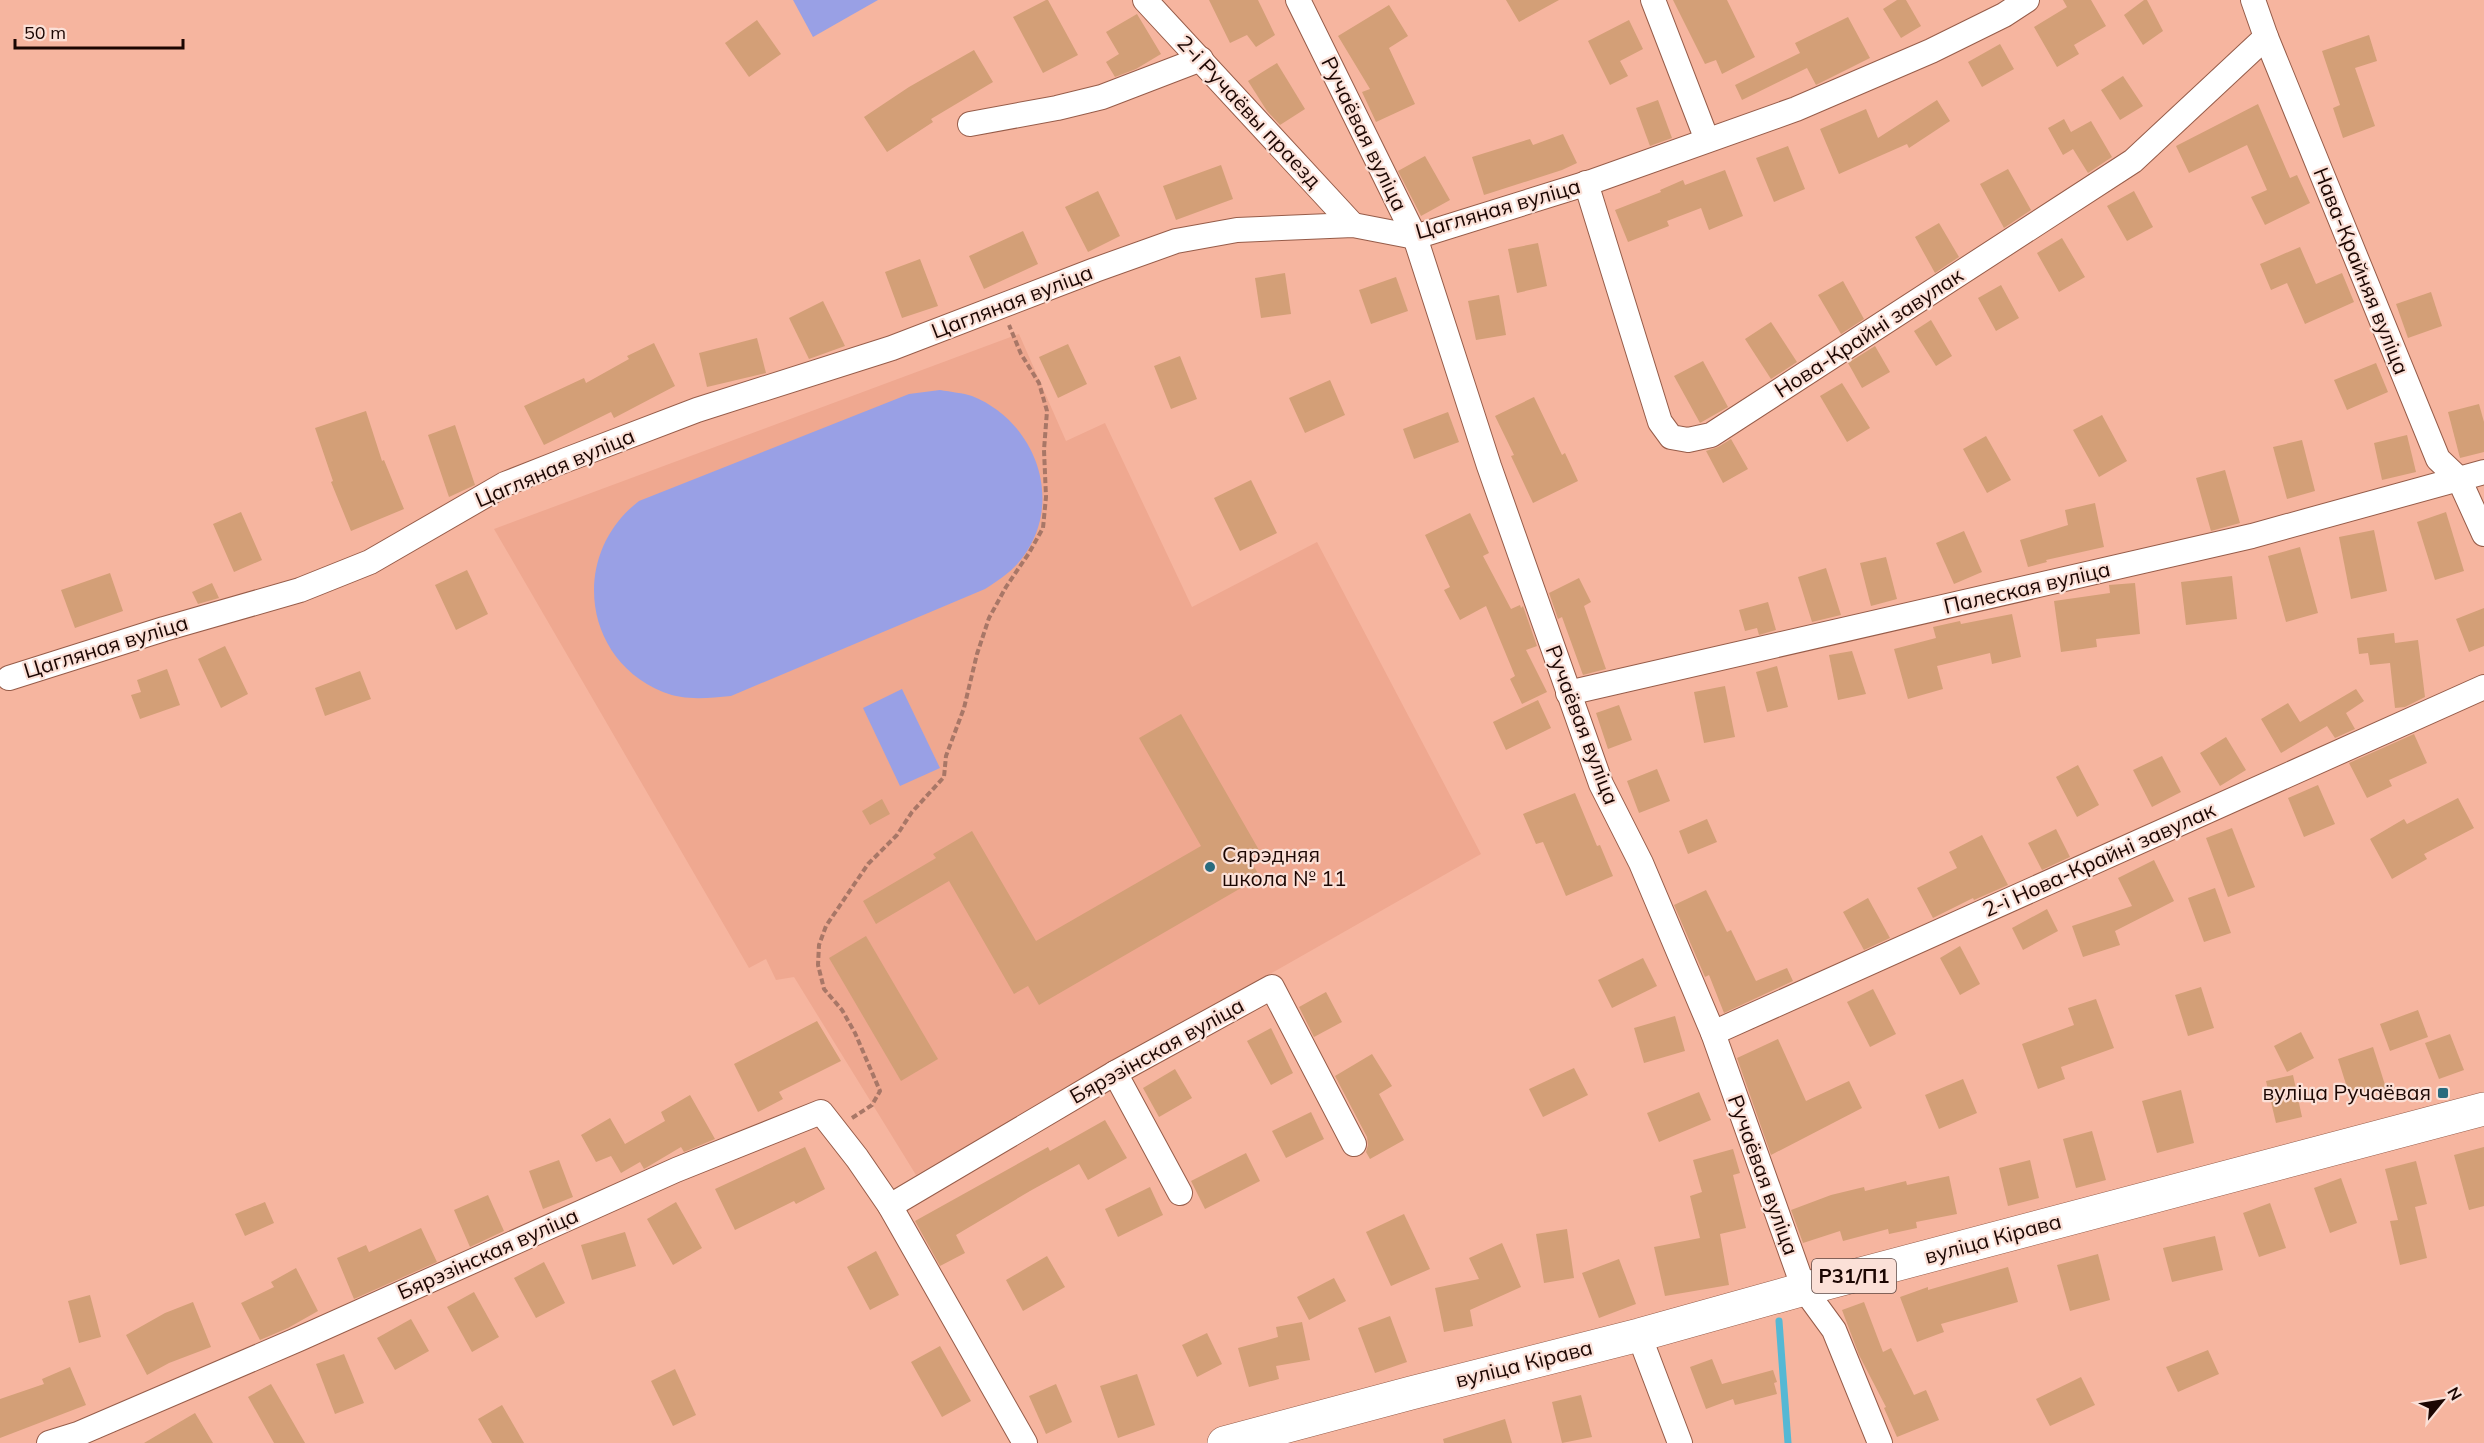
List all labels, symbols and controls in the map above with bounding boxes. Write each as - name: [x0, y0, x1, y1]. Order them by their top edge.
- scale bar: [15, 12, 183, 50]
- text: 50 m: [24, 21, 66, 44]
- street label: 2-і Ручаёвы праезд: [1172, 29, 1328, 193]
- street label: Ручаёвая вуліца: [1316, 52, 1414, 215]
- street label: Нава-Крайняя вуліца: [2308, 163, 2415, 378]
- street label: Цагляная вуліца: [1412, 172, 1583, 244]
- street label: Цагляная вуліца: [927, 258, 1096, 344]
- street label: Нова-Крайні завулак: [1769, 261, 1968, 403]
- street label: Цагляная вуліца: [471, 422, 638, 512]
- street label: Палеская вуліца: [1941, 555, 2113, 619]
- street label: Цагляная вуліца: [20, 609, 191, 683]
- street label: Ручаёвая вуліца: [1541, 641, 1625, 808]
- street label: 2-і Нова-Крайні завулак: [1978, 796, 2219, 922]
- place label: Сярэдняя школа № 11: [1222, 841, 1347, 891]
- marker: Сярэдняя школа № 11: [1203, 860, 1217, 874]
- street label: Бярэзінская вуліца: [1065, 991, 1248, 1109]
- place label: вуліца Ручаёвая: [2263, 1079, 2431, 1105]
- marker: вуліца Ручаёвая: [2436, 1086, 2450, 1100]
- street label: Ручаёвая вуліца: [1723, 1091, 1805, 1258]
- street label: Бярэзінская вуліца: [393, 1201, 582, 1305]
- street label: вуліца Кірава: [1922, 1207, 2064, 1269]
- road number: Р31/П1: [1812, 1259, 1896, 1293]
- street label: вуліца Кірава: [1453, 1333, 1595, 1393]
- north arrow: [2412, 1371, 2472, 1431]
- text: N: [2443, 1383, 2467, 1404]

